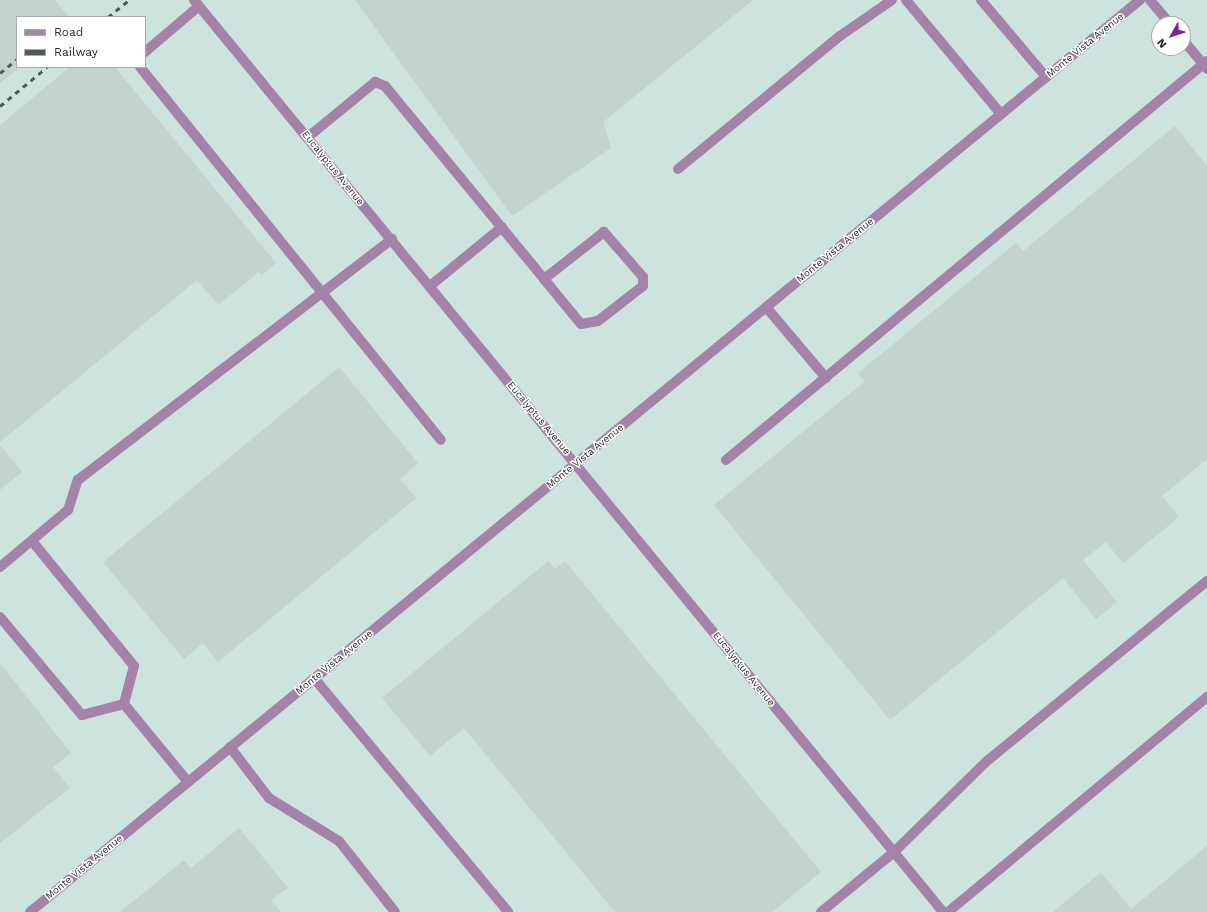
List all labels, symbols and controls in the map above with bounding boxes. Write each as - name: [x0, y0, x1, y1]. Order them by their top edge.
- street label: Monte Vista Avenue: [1044, 10, 1126, 80]
- legend: [16, 16, 146, 68]
- north arrow: [1151, 16, 1191, 56]
- text: Road: [54, 25, 83, 39]
- text: N: [1154, 36, 1170, 50]
- text: Railway: [54, 45, 98, 59]
- street label: Eucalyptus Avenue: [299, 128, 367, 208]
- street label: Monte Vista Avenue: [794, 215, 876, 285]
- street label: Eucalyptus Avenue: [505, 379, 573, 457]
- street label: Monte Vista Avenue: [544, 421, 626, 491]
- street label: Monte Vista Avenue: [293, 627, 375, 697]
- street label: Eucalyptus Avenue: [710, 629, 778, 709]
- street label: Monte Vista Avenue: [43, 832, 125, 902]

